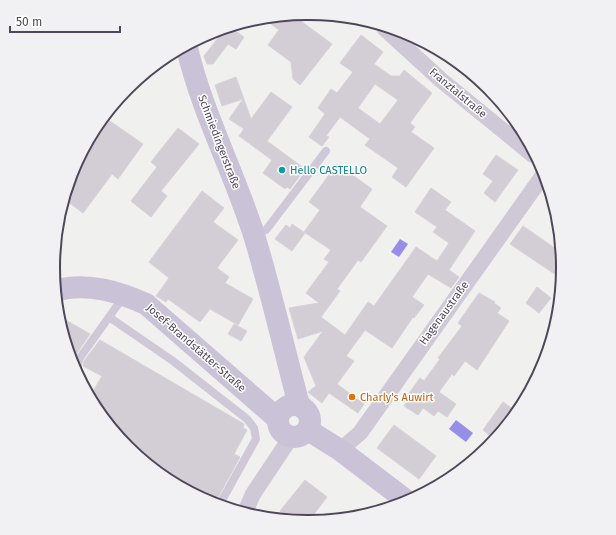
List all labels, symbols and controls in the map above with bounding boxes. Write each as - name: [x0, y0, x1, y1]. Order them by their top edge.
- scale bar: [10, 8, 120, 34]
- text: 50 m: [16, 15, 42, 29]
- street label: Franztalstraße: [427, 65, 489, 121]
- street label: Schmiedingerstraße: [195, 93, 243, 191]
- place label: Hello CASTELLO: [290, 164, 367, 177]
- marker: Hello CASTELLO: [277, 165, 287, 175]
- street label: Hagenaustraße: [417, 279, 471, 347]
- street label: Josef-Brandstätter-Straße: [144, 301, 248, 395]
- place label: Charly's Auwirt: [360, 391, 434, 404]
- marker: Charly's Auwirt: [347, 392, 357, 402]

